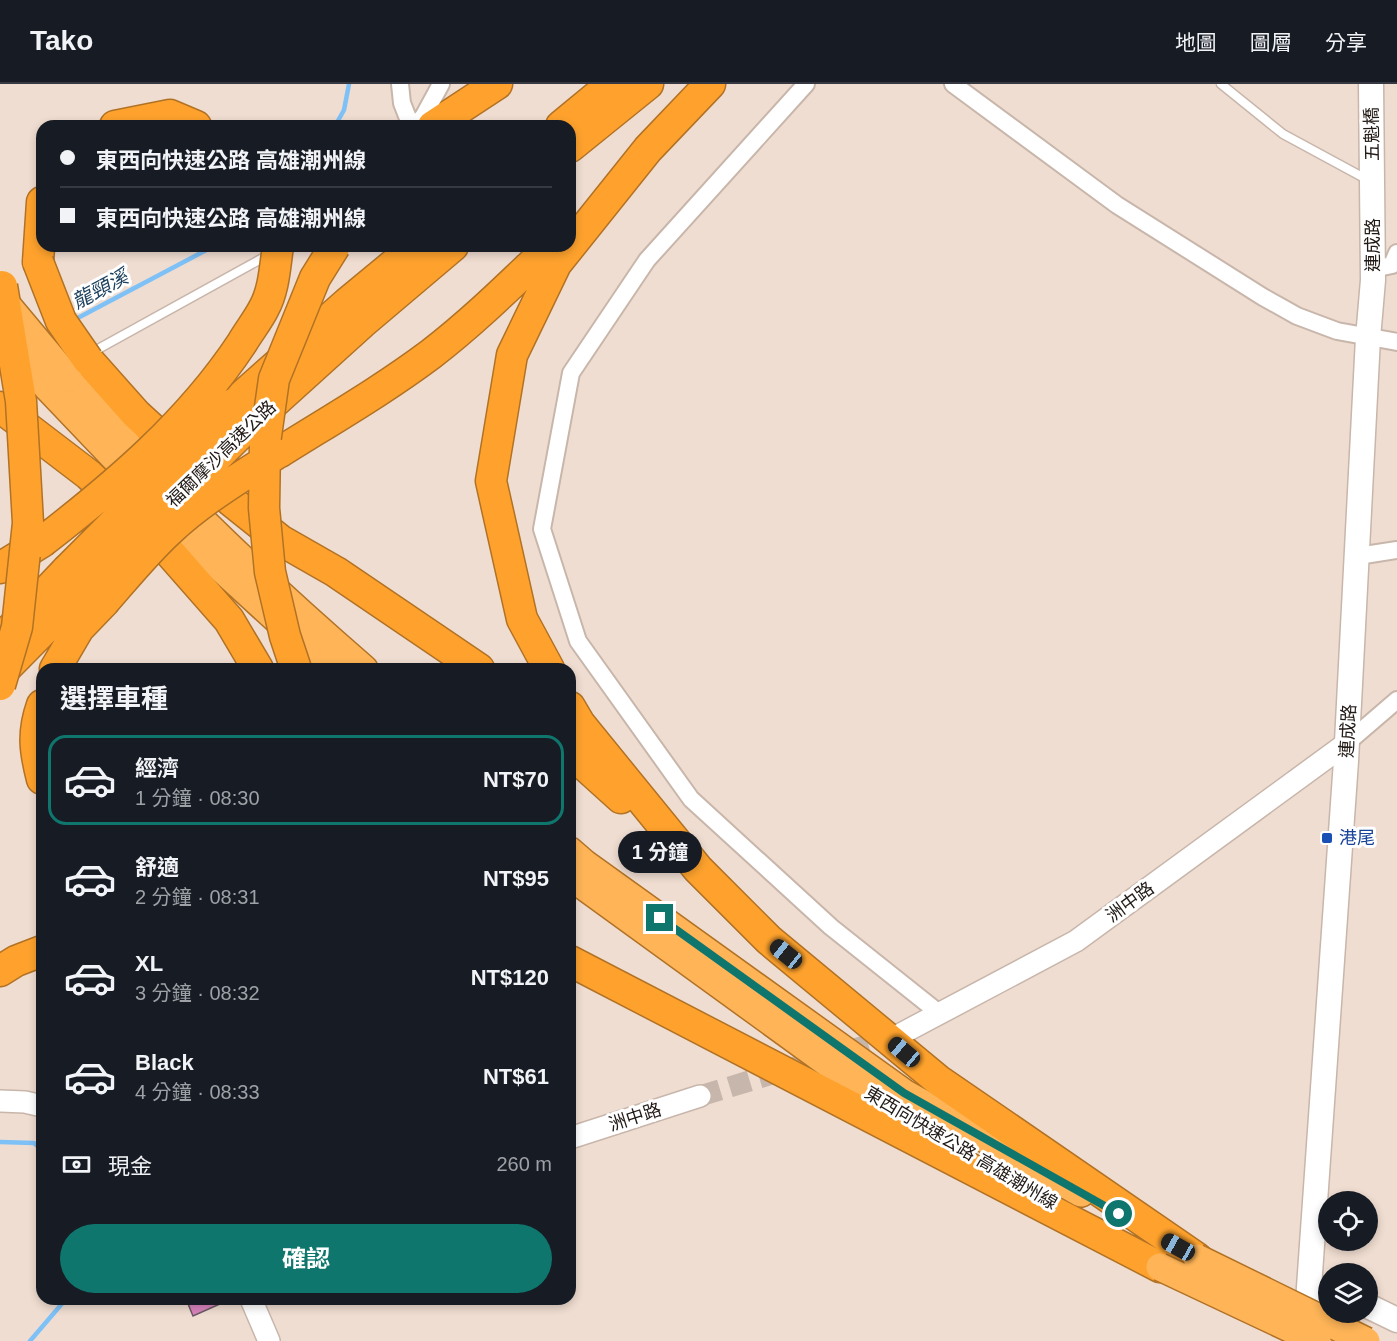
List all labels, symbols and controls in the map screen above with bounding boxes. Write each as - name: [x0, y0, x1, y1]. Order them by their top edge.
- text: Tako: [30, 25, 93, 56]
- text: 地圖: [1175, 31, 1217, 54]
- text: 圖層: [1250, 31, 1292, 54]
- text: 分享: [1325, 31, 1367, 54]
- street label: 五魁橋: [1362, 107, 1382, 161]
- text: 東西向快速公路 高雄潮州線: [96, 148, 366, 173]
- text: 東西向快速公路 高雄潮州線: [96, 206, 366, 231]
- street label: 連成路: [1363, 218, 1383, 272]
- water label: 龍頸溪: [68, 264, 134, 313]
- street label: 福爾摩沙高速公路: [162, 397, 280, 511]
- text: 選擇車種: [60, 684, 168, 714]
- street label: 連成路: [1337, 704, 1359, 758]
- icon: car: [63, 753, 117, 807]
- text: 經濟: [135, 756, 179, 781]
- text: NT$70: [483, 767, 549, 792]
- text: 1 分鐘 · 08:30: [135, 787, 260, 809]
- place label: 港尾: [1339, 828, 1375, 848]
- callout: 1 分鐘: [618, 831, 702, 873]
- marker: 港尾: [1320, 831, 1334, 845]
- text: 1 分鐘: [632, 841, 688, 863]
- icon: car: [63, 852, 117, 906]
- text: 舒適: [135, 855, 179, 880]
- text: NT$95: [483, 866, 549, 891]
- street label: 洲中路: [1102, 878, 1158, 926]
- text: 2 分鐘 · 08:31: [135, 886, 260, 908]
- route end: [646, 904, 673, 931]
- car: [766, 936, 806, 972]
- icon: car: [63, 951, 117, 1005]
- text: XL: [135, 951, 163, 976]
- text: NT$120: [471, 965, 549, 990]
- text: 3 分鐘 · 08:32: [135, 982, 260, 1004]
- car: [884, 1034, 924, 1070]
- icon: car: [63, 1050, 117, 1104]
- text: Black: [135, 1050, 194, 1075]
- text: NT$61: [483, 1064, 549, 1089]
- text: 4 分鐘 · 08:33: [135, 1081, 260, 1103]
- street label: 東西向快速公路 高雄潮州線: [861, 1083, 1061, 1213]
- street label: 洲中路: [606, 1099, 664, 1135]
- icon: cash: [60, 1148, 93, 1181]
- text: 260 m: [496, 1153, 552, 1175]
- text: 現金: [108, 1154, 152, 1179]
- map controls: [1318, 1191, 1378, 1323]
- button: locate: [1318, 1191, 1378, 1251]
- route start: [1105, 1200, 1132, 1227]
- button: 確認: [60, 1224, 552, 1293]
- car: [1158, 1230, 1198, 1264]
- button: layers: [1318, 1263, 1378, 1323]

